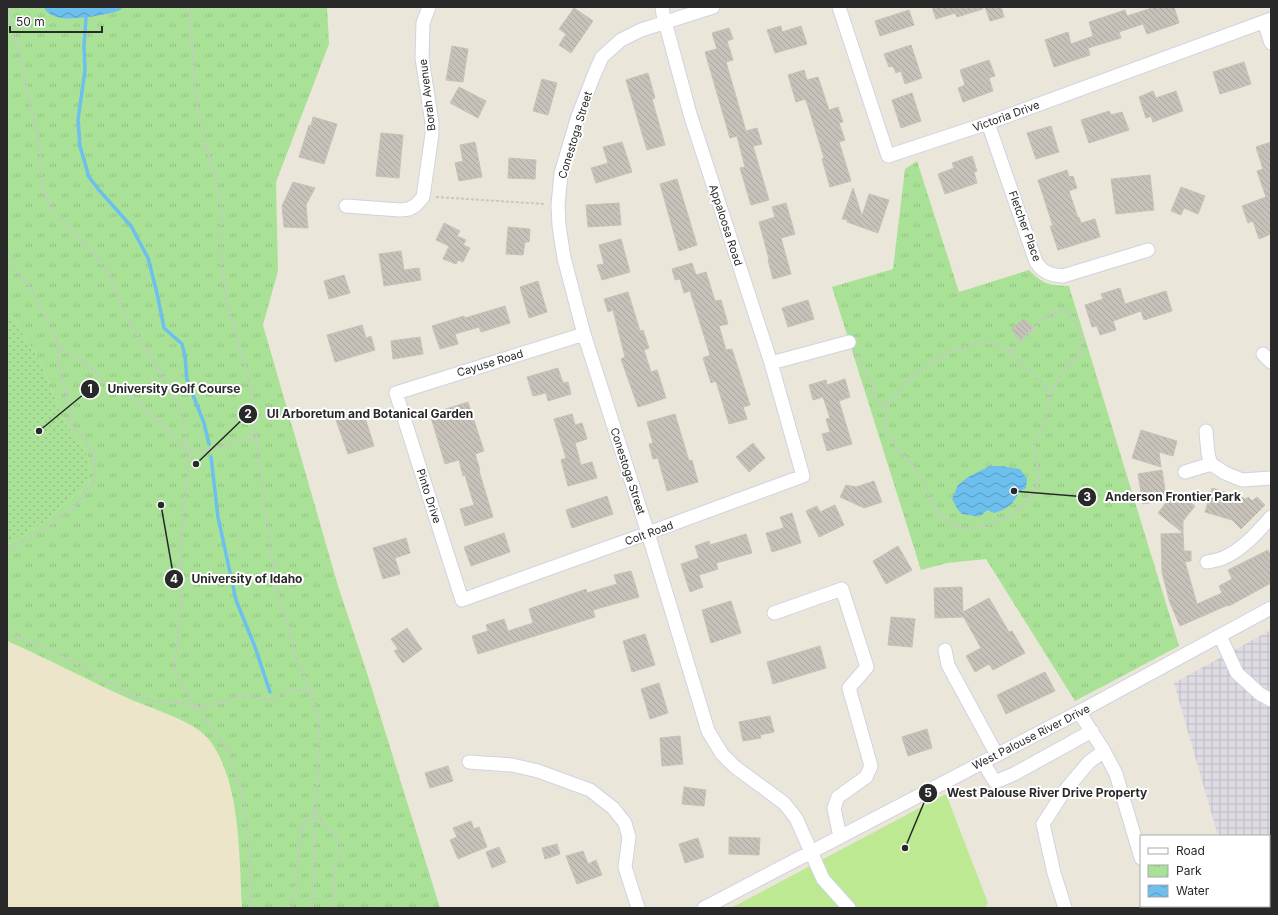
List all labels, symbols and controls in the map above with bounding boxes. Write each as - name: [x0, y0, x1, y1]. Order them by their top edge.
- scale bar: [10, 8, 102, 34]
- text: 50 m: [16, 14, 45, 29]
- street label: Borah Avenue: [416, 58, 438, 132]
- street label: Conestoga Street: [555, 89, 595, 180]
- street label: Victoria Drive: [971, 97, 1041, 135]
- street label: Appaloosa Road: [706, 183, 746, 267]
- street label: Fletcher Place: [1006, 189, 1044, 263]
- street label: Cayuse Road: [455, 346, 525, 380]
- callout: University Golf Course: [80, 377, 249, 401]
- text: 1: [87, 381, 93, 396]
- text: University Golf Course: [108, 381, 240, 396]
- callout: UI Arboretum and Botanical Garden: [238, 402, 481, 426]
- text: 2: [244, 406, 252, 421]
- text: UI Arboretum and Botanical Garden: [267, 406, 473, 421]
- street label: Conestoga Street: [607, 426, 649, 517]
- street label: Pinto Drive: [414, 467, 444, 525]
- callout: Anderson Frontier Park: [1077, 485, 1249, 509]
- text: 3: [1083, 489, 1091, 504]
- text: Anderson Frontier Park: [1105, 489, 1241, 504]
- street label: Colt Road: [623, 518, 675, 548]
- callout: University of Idaho: [164, 567, 311, 591]
- text: 4: [170, 571, 178, 586]
- text: University of Idaho: [192, 571, 302, 586]
- street label: West Palouse River Drive: [970, 701, 1092, 773]
- callout: West Palouse River Drive Property: [918, 781, 1155, 805]
- text: 5: [924, 785, 932, 800]
- text: West Palouse River Drive Property: [947, 785, 1148, 800]
- legend: [1140, 835, 1270, 907]
- text: Road: [1176, 843, 1205, 858]
- text: Park: [1176, 863, 1202, 878]
- text: Water: [1176, 883, 1210, 898]

